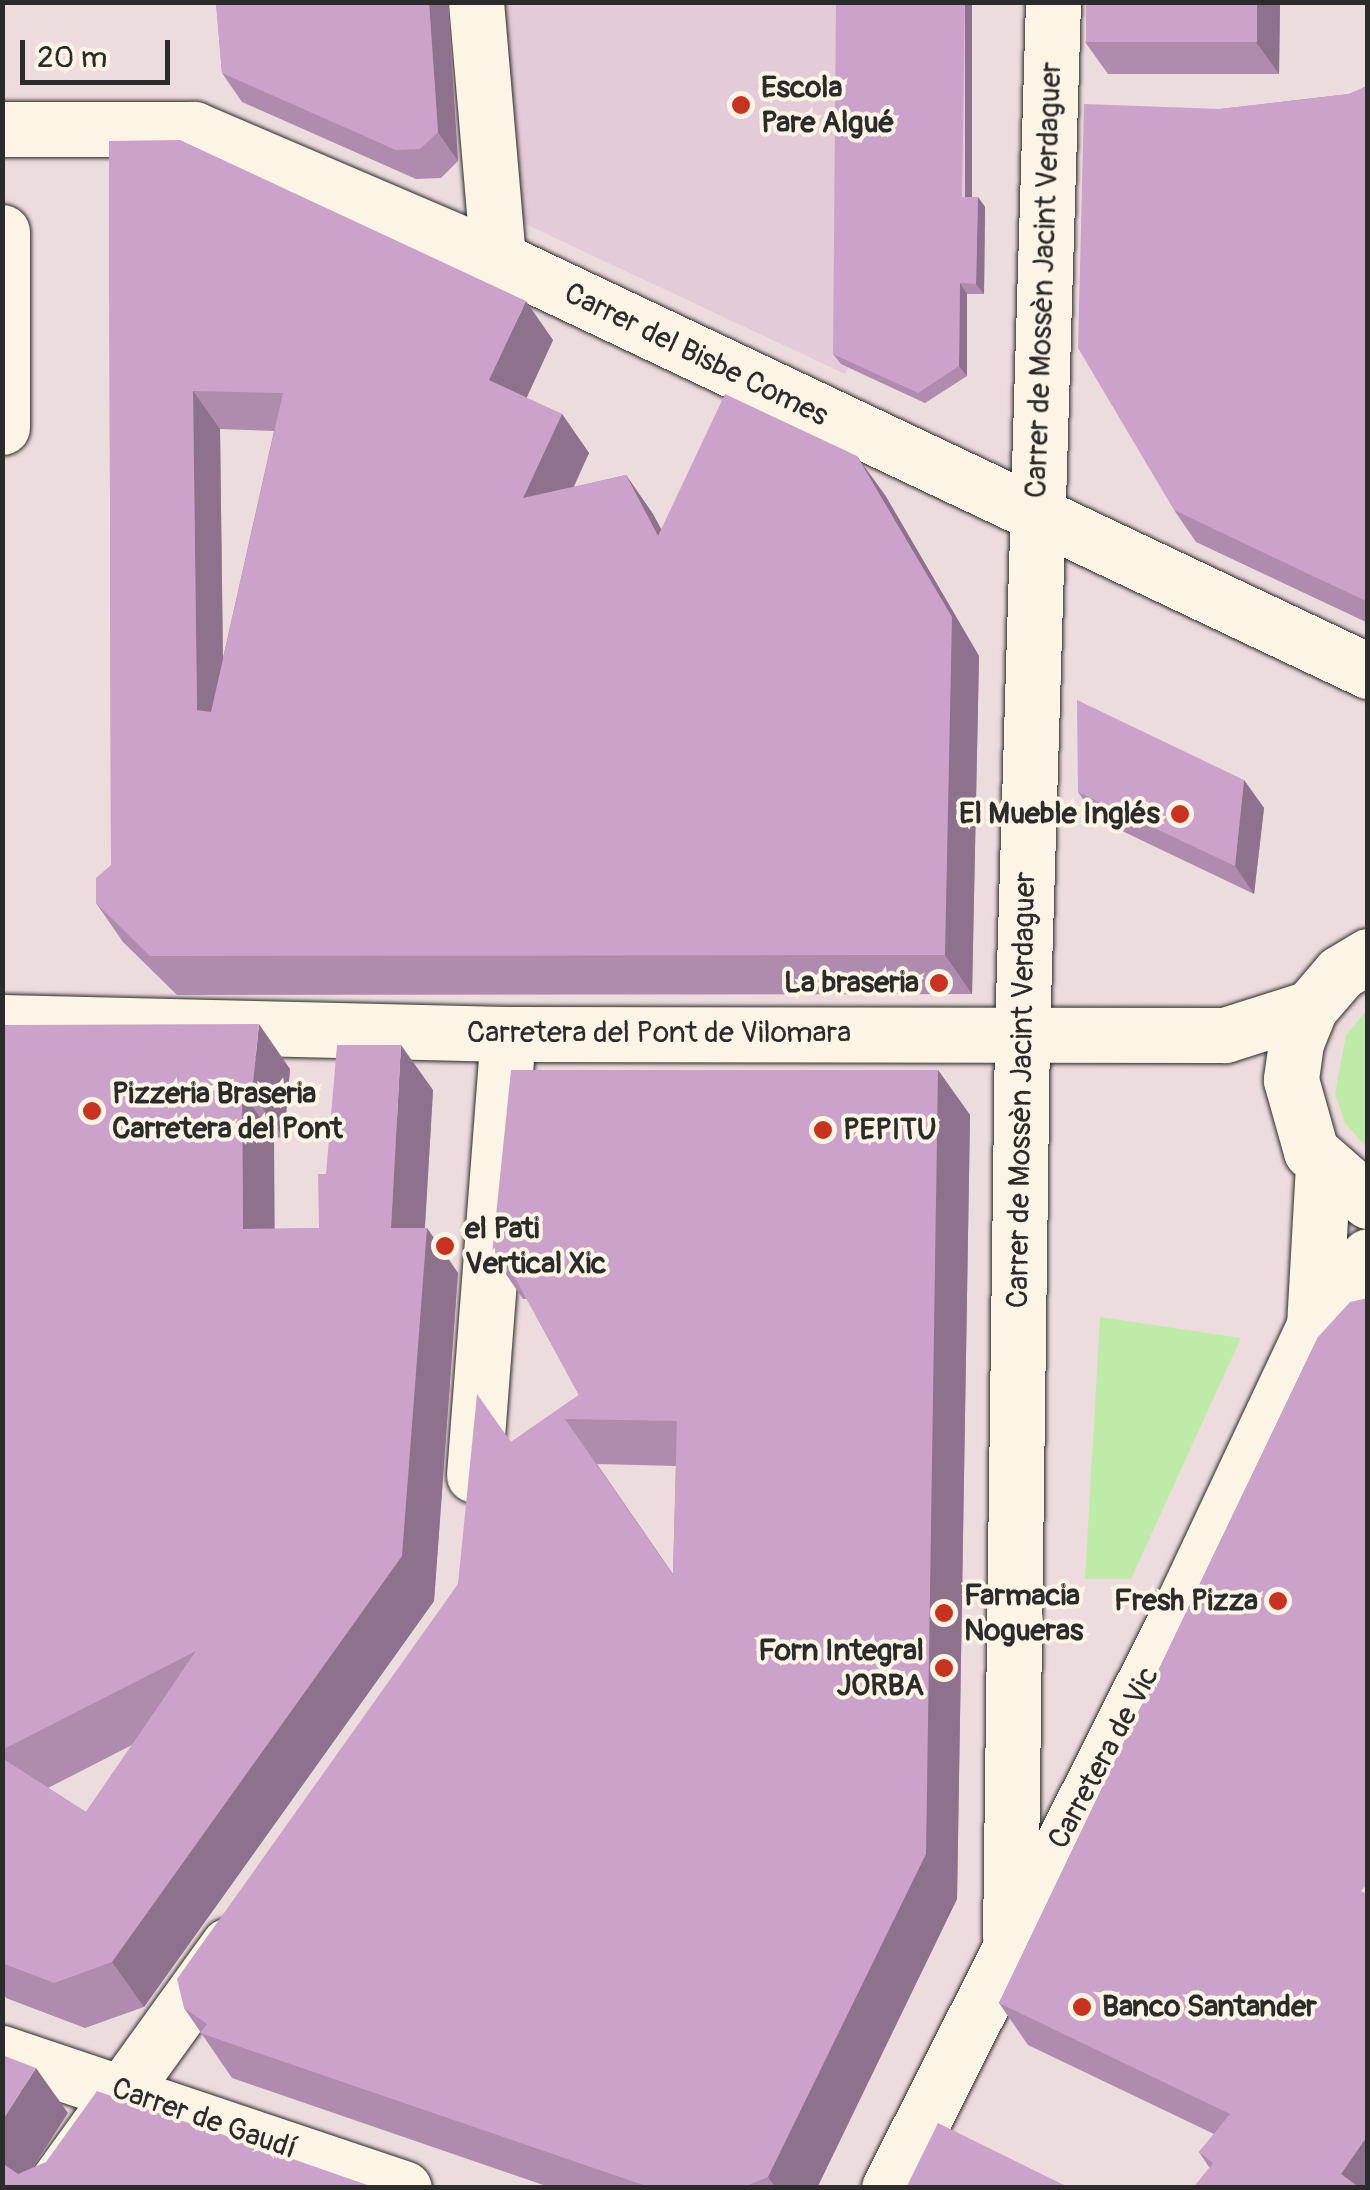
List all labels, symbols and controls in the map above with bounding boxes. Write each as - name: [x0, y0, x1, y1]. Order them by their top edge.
- scale bar: [25, 20, 175, 82]
- text: 20 m: [37, 39, 107, 76]
- street label: Carrer de Mossèn Jacint Verdaguer: [1018, 61, 1070, 499]
- place label: Escola Pare Algué: [761, 70, 894, 140]
- marker: Escola Pare Algué: [730, 94, 752, 116]
- street label: Carrer del Bisbe Comes: [558, 275, 834, 435]
- place label: El Mueble Inglés: [959, 796, 1160, 832]
- marker: El Mueble Inglés: [1169, 803, 1191, 825]
- street label: Carrer de Mossèn Jacint Verdaguer: [1000, 871, 1044, 1309]
- place label: La braseria: [784, 965, 919, 1001]
- marker: La braseria: [928, 972, 950, 994]
- street label: Carretera del Pont de Vilomara: [467, 1015, 851, 1051]
- place label: Pizzeria Braseria Carretera del Pont: [112, 1076, 343, 1146]
- marker: Pizzeria Braseria Carretera del Pont: [81, 1100, 103, 1122]
- place label: PEPITU: [843, 1112, 937, 1148]
- marker: PEPITU: [812, 1119, 834, 1141]
- place label: el Pati Vertical Xic: [465, 1211, 606, 1282]
- marker: el Pati Vertical Xic: [434, 1235, 456, 1257]
- place label: Farmacia Nogueras: [964, 1578, 1083, 1648]
- place label: Fresh Pizza: [1114, 1583, 1258, 1619]
- marker: Fresh Pizza: [1267, 1590, 1289, 1612]
- marker: Farmacia Nogueras: [933, 1602, 955, 1624]
- place label: Forn Integral JORBA: [758, 1633, 924, 1704]
- marker: Forn Integral JORBA: [933, 1657, 955, 1679]
- street label: Carretera de Vic: [1041, 1661, 1167, 1855]
- place label: Banco Santander: [1102, 1989, 1317, 2025]
- marker: Banco Santander: [1071, 1996, 1093, 2018]
- street label: Carrer de Gaudí: [107, 2071, 301, 2167]

